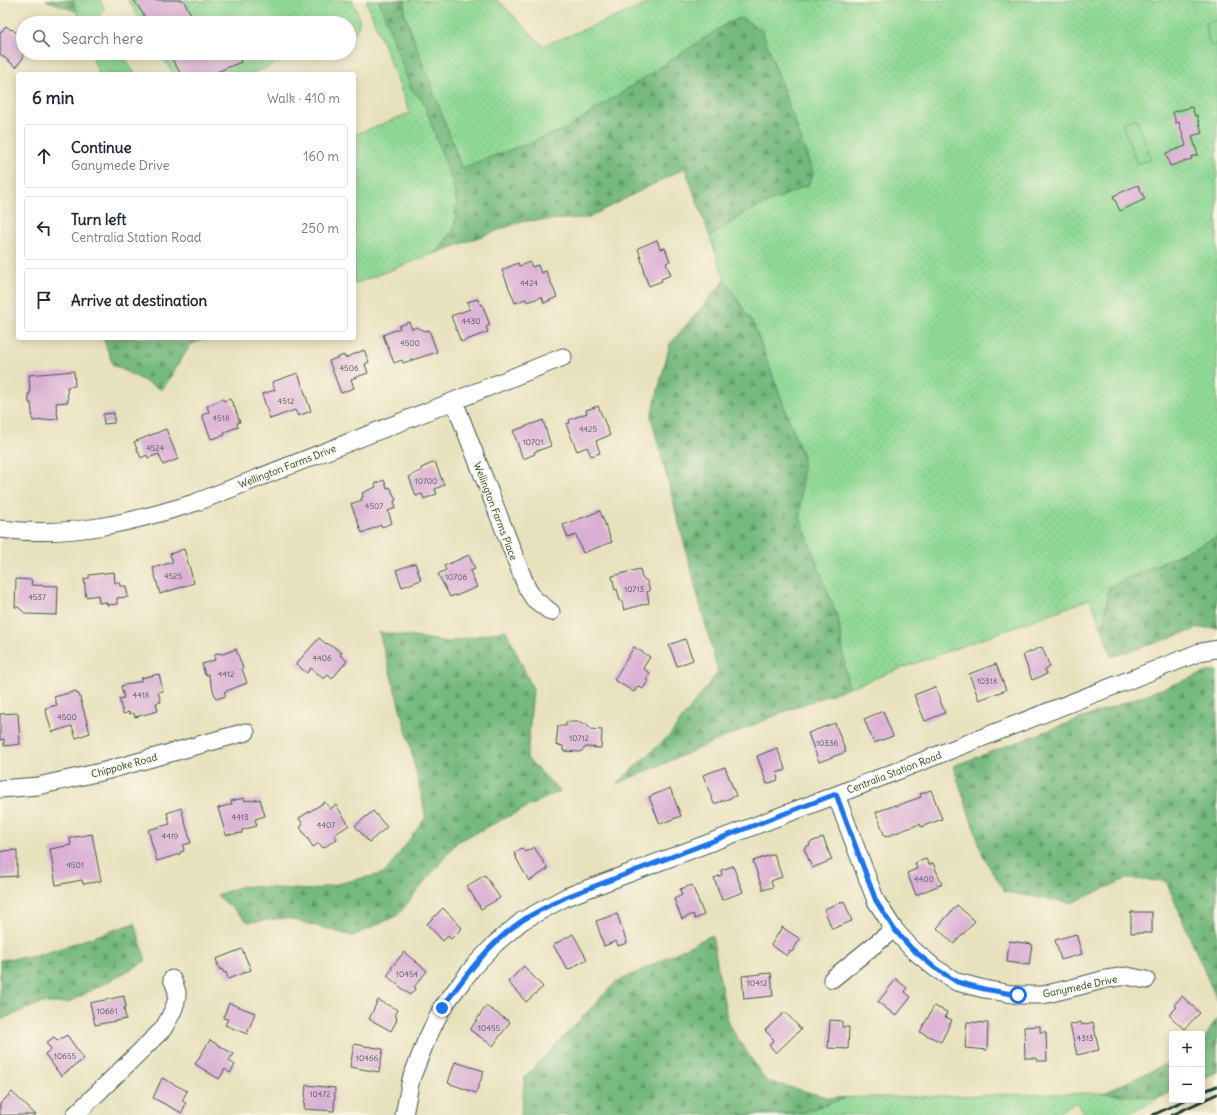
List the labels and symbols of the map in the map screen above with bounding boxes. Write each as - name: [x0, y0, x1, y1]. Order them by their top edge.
- house number: 4424: [520, 278, 538, 288]
- house number: 4430: [461, 316, 481, 326]
- house number: 4500: [400, 338, 420, 348]
- house number: 4506: [339, 363, 359, 373]
- house number: 4512: [278, 396, 295, 406]
- house number: 4518: [212, 413, 230, 423]
- house number: 4425: [579, 424, 598, 434]
- house number: 10701: [523, 437, 543, 447]
- street label: Wellington Farms Drive: [236, 442, 338, 491]
- house number: 4524: [146, 443, 164, 453]
- street label: Wellington Farms Place: [471, 460, 520, 562]
- house number: 10700: [415, 476, 437, 486]
- house number: 4507: [365, 501, 383, 511]
- house number: 4525: [164, 571, 182, 581]
- house number: 10706: [445, 572, 467, 582]
- house number: 10713: [624, 584, 644, 594]
- house number: 4537: [28, 592, 46, 602]
- house number: 4406: [312, 653, 332, 663]
- house number: 4412: [218, 669, 235, 679]
- house number: 10318: [977, 676, 998, 686]
- house number: 4418: [133, 690, 150, 700]
- house number: 4500: [57, 712, 77, 722]
- house number: 10712: [569, 733, 590, 743]
- house number: 10336: [816, 738, 838, 748]
- street label: Centralia Station Road: [845, 748, 943, 797]
- street label: Chippoke Road: [90, 750, 159, 781]
- house number: 4413: [232, 812, 249, 822]
- house number: 4407: [317, 820, 335, 830]
- house number: 4419: [162, 831, 179, 841]
- house number: 4501: [66, 860, 84, 870]
- house number: 4400: [914, 874, 934, 884]
- house number: 10454: [396, 969, 419, 979]
- street label: Ganymede Drive: [1042, 972, 1119, 1001]
- house number: 10412: [747, 978, 768, 988]
- route start: [1009, 986, 1027, 1004]
- route end: [433, 999, 451, 1017]
- house number: 10661: [97, 1006, 117, 1016]
- house number: 10455: [478, 1023, 501, 1033]
- house number: 4313: [1077, 1033, 1094, 1043]
- house number: 10655: [54, 1051, 77, 1061]
- house number: 10466: [356, 1053, 379, 1063]
- house number: 10472: [309, 1089, 331, 1099]

